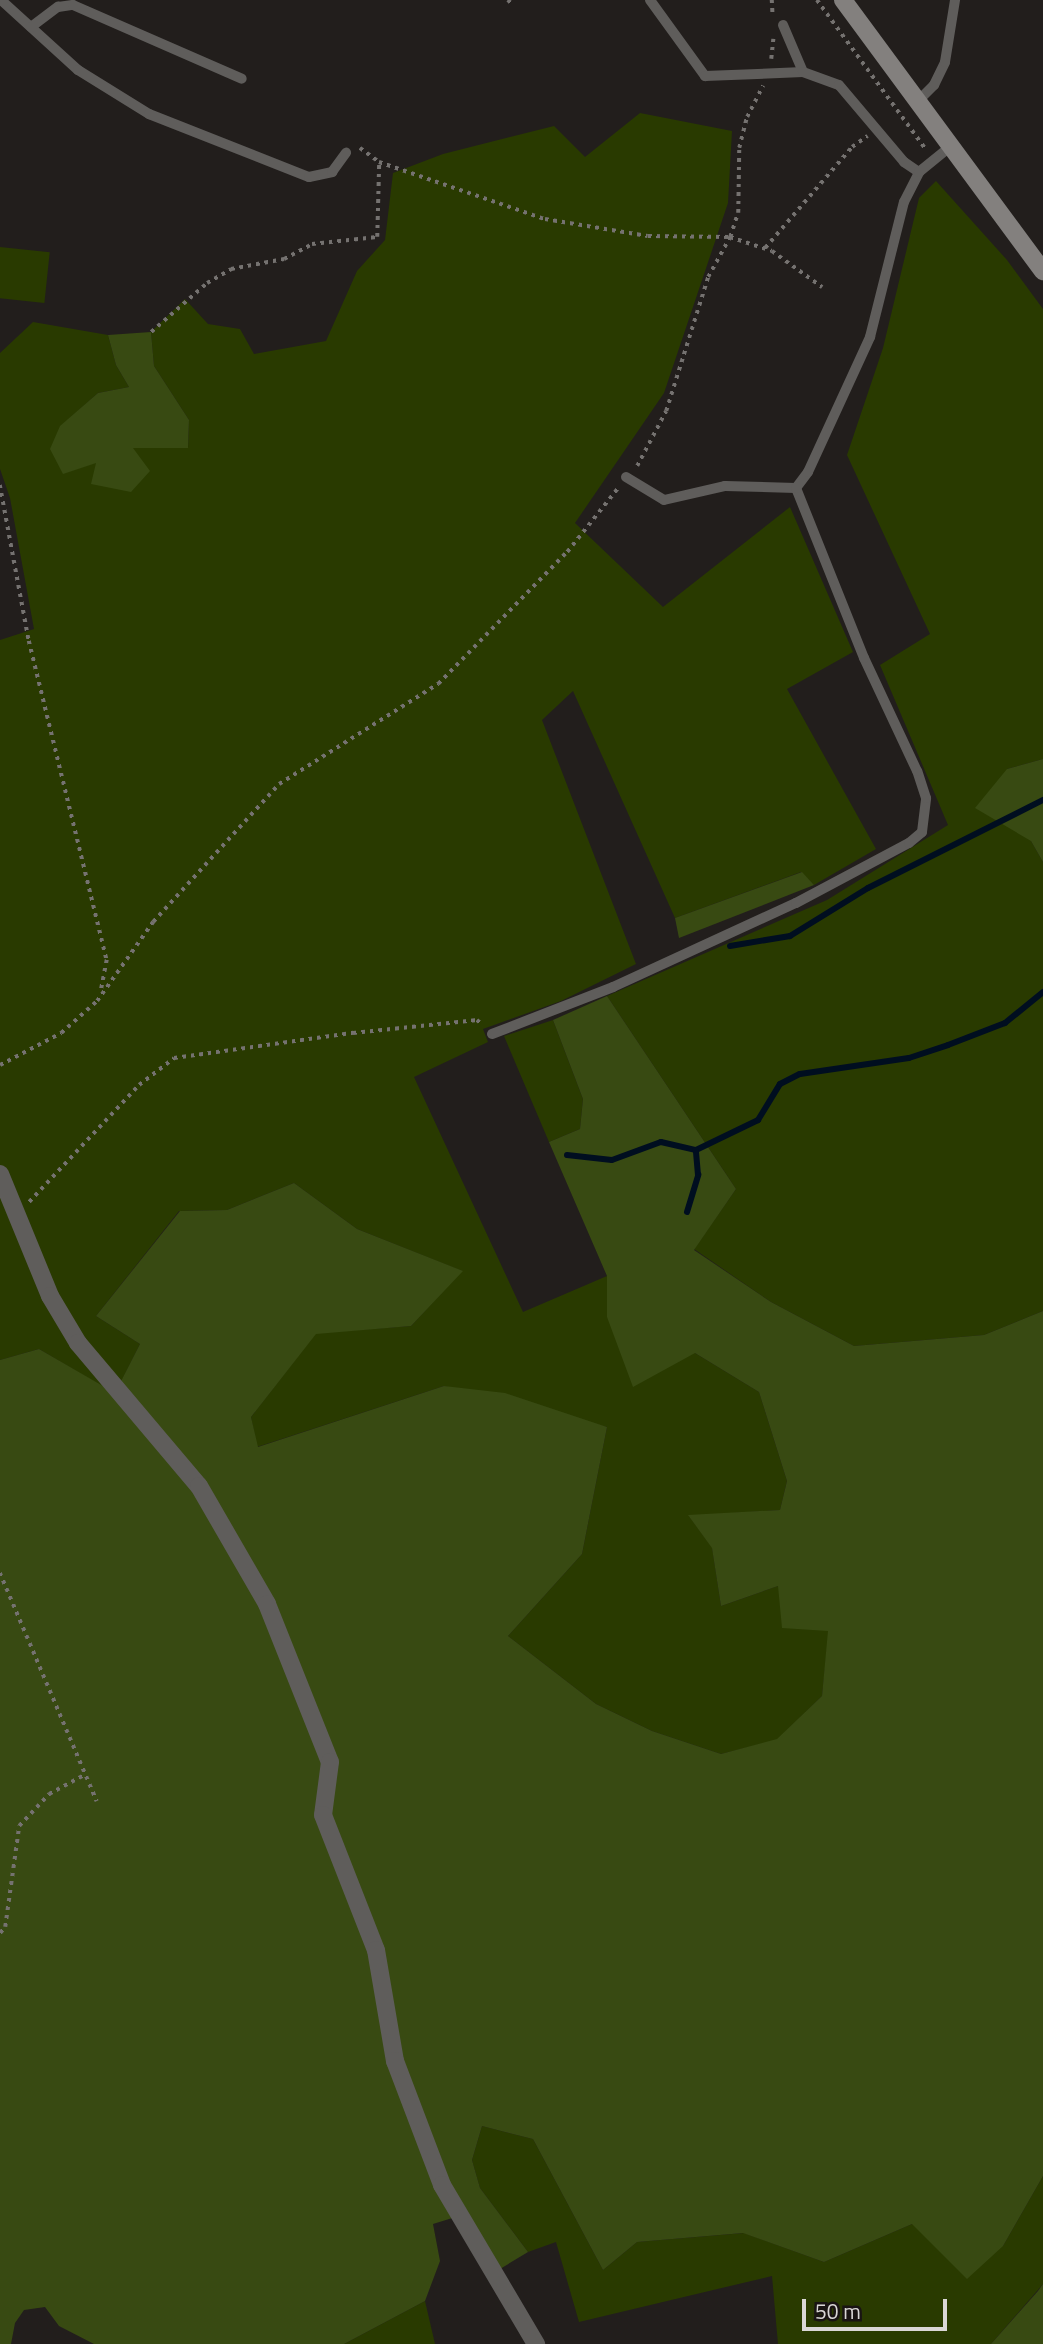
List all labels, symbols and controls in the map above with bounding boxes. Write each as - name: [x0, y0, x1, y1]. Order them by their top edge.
- scale bar: [805, 2284, 950, 2328]
- text: 50 m: [815, 2295, 861, 2327]

